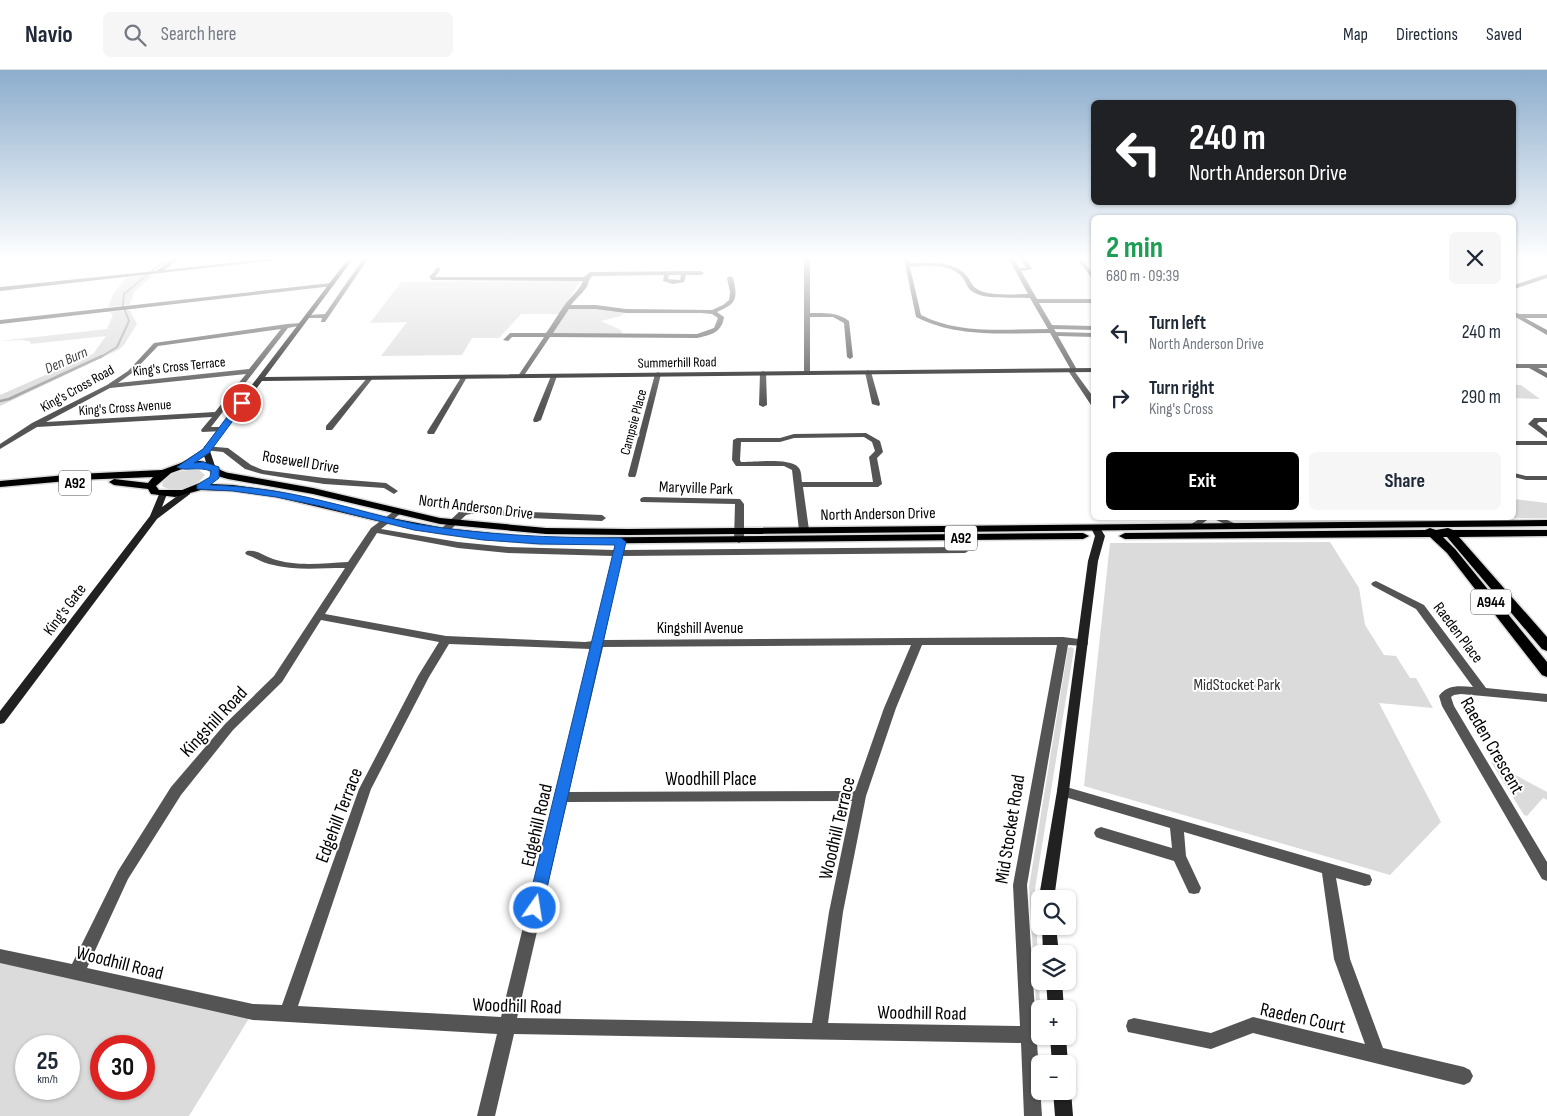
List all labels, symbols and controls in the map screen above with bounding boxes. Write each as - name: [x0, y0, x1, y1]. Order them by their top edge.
- search box: [103, 12, 453, 57]
- text: Navio: [25, 20, 73, 49]
- icon: search: [121, 21, 149, 49]
- text: Search here: [161, 23, 236, 46]
- text: Map: [1343, 24, 1368, 45]
- text: Directions: [1396, 24, 1458, 45]
- text: Saved: [1486, 24, 1522, 45]
- text: 240 m: [1189, 117, 1266, 160]
- icon: left: [1106, 120, 1171, 185]
- text: North Anderson Drive: [1189, 160, 1347, 187]
- text: 2 min: [1106, 230, 1163, 266]
- button: close: [1449, 232, 1501, 284]
- text: 680 m · 09:39: [1106, 267, 1179, 286]
- text: Turn left: [1149, 312, 1206, 335]
- icon: left: [1106, 319, 1134, 347]
- text: 240 m: [1462, 321, 1501, 344]
- text: North Anderson Drive: [1149, 335, 1264, 354]
- water label: Den Burn: [42, 343, 91, 378]
- street label: King's Cross Terrace: [132, 353, 226, 380]
- street label: Summerhill Road: [637, 353, 717, 372]
- street label: King's Cross Road: [37, 361, 117, 416]
- text: Turn right: [1149, 377, 1214, 400]
- pin: [221, 382, 263, 424]
- icon: right: [1106, 384, 1134, 412]
- text: 290 m: [1461, 386, 1501, 409]
- street label: Campsie Place: [617, 387, 650, 457]
- icon: arrive: [228, 389, 256, 417]
- street label: King's Cross Avenue: [78, 396, 172, 419]
- text: King's Cross: [1149, 400, 1213, 419]
- street label: Rosewell Drive: [261, 447, 341, 478]
- button: Exit: [1106, 452, 1299, 510]
- button: Share: [1309, 452, 1501, 510]
- road number: A92: [59, 470, 91, 496]
- street label: Maryville Park: [659, 478, 733, 499]
- street label: North Anderson Drive: [418, 491, 534, 524]
- street label: North Anderson Drive: [820, 504, 936, 525]
- road number: A92: [945, 526, 977, 550]
- street label: King's Gate: [40, 580, 91, 639]
- road number: A944: [1471, 590, 1511, 614]
- street label: Raeden Place: [1429, 599, 1487, 667]
- street label: Kingshill Avenue: [657, 619, 743, 638]
- park label: MidStocket Park: [1194, 676, 1280, 695]
- street label: Kingshill Road: [176, 682, 253, 762]
- street label: Raeden Crescent: [1455, 693, 1529, 799]
- street label: Edgehill Terrace: [311, 765, 368, 866]
- street label: Woodhill Place: [665, 768, 757, 791]
- street label: Mid Stocket Road: [991, 773, 1030, 885]
- street label: Woodhill Terrace: [814, 775, 860, 882]
- street label: Edgehill Road: [517, 782, 558, 869]
- position arrow: [508, 881, 560, 933]
- map controls: [1031, 890, 1076, 1100]
- button: search: [1031, 890, 1076, 935]
- street label: Woodhill Road: [74, 942, 166, 985]
- button: layers: [1031, 945, 1076, 990]
- street label: Woodhill Road: [472, 993, 562, 1020]
- street label: Raeden Court: [1258, 998, 1348, 1039]
- button: +: [1031, 1000, 1076, 1045]
- street label: Woodhill Road: [877, 1001, 967, 1026]
- speed limit sign: 30: [90, 1035, 155, 1100]
- text: 25: [37, 1046, 58, 1077]
- button: −: [1031, 1055, 1076, 1100]
- text: km/h: [37, 1072, 58, 1087]

